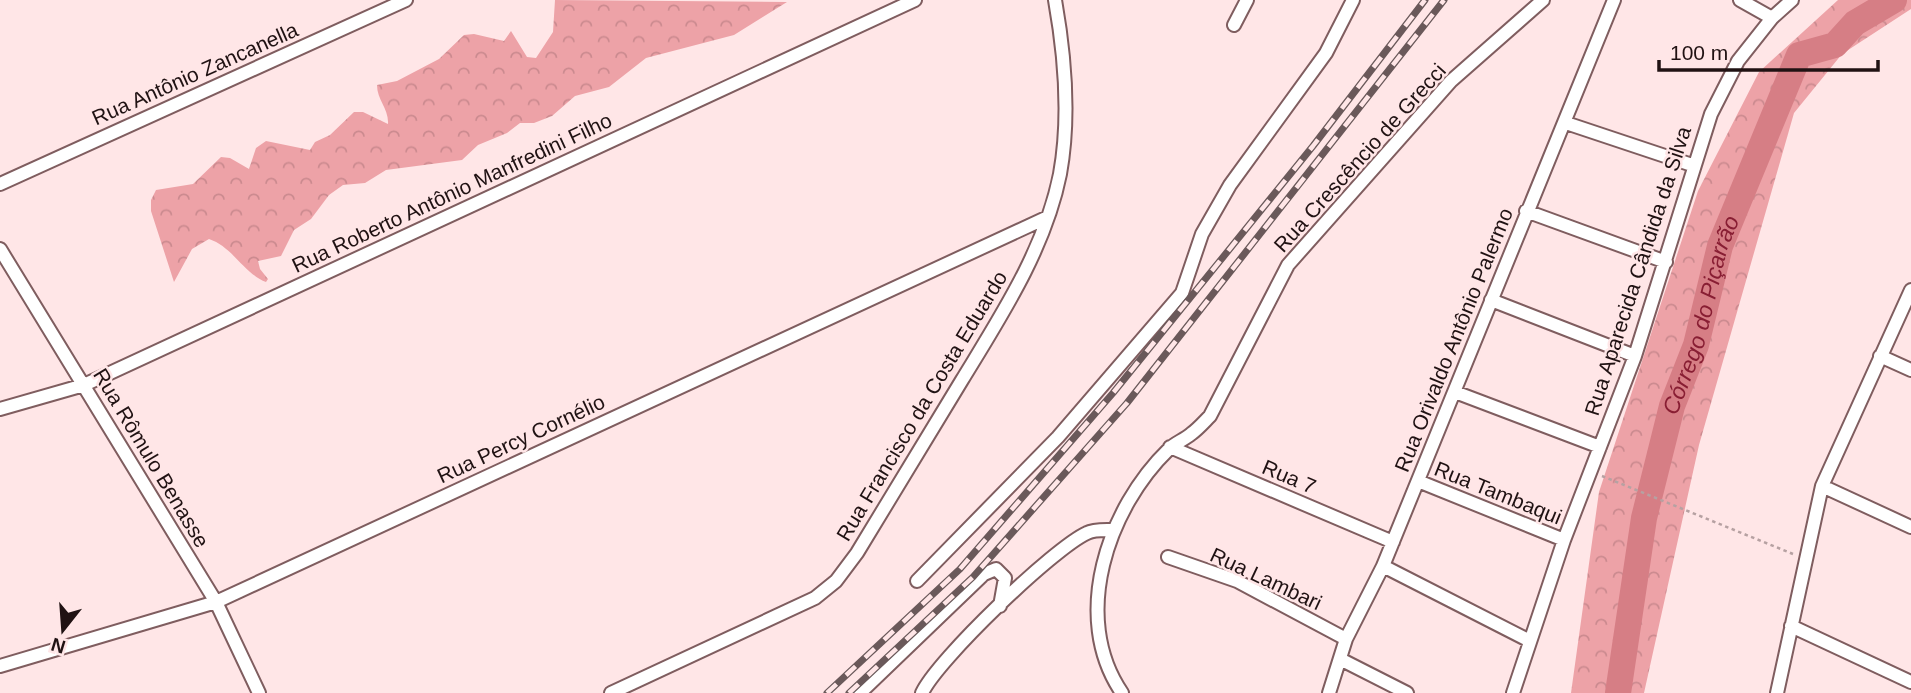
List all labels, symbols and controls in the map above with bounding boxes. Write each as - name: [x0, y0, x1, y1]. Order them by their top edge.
- street label: Rua Antônio Zancanella: [88, 18, 302, 129]
- scale bar: [1659, 28, 1878, 72]
- text: 100 m: [1670, 41, 1728, 64]
- street label: Rua Crescêncio de Grecci: [1269, 59, 1450, 256]
- street label: Rua Roberto Antônio Manfredini Filho: [288, 108, 615, 277]
- street label: Rua Aparecida Cândida da Silva: [1580, 123, 1695, 418]
- street label: Rua Orivaldo Antônio Palermo: [1390, 205, 1517, 475]
- water label: Córrego do Piçarrão: [1657, 211, 1744, 418]
- street label: Rua Francisco da Costa Eduardo: [832, 267, 1011, 545]
- street label: Rua Rômulo Benasse: [89, 364, 214, 551]
- street label: Rua Percy Cornélio: [433, 390, 608, 487]
- street label: Rua 7: [1259, 455, 1319, 498]
- street label: Rua Tambaqui: [1431, 457, 1565, 528]
- street label: Rua Lambari: [1207, 543, 1326, 614]
- north arrow: [28, 595, 98, 665]
- text: N: [49, 634, 68, 658]

